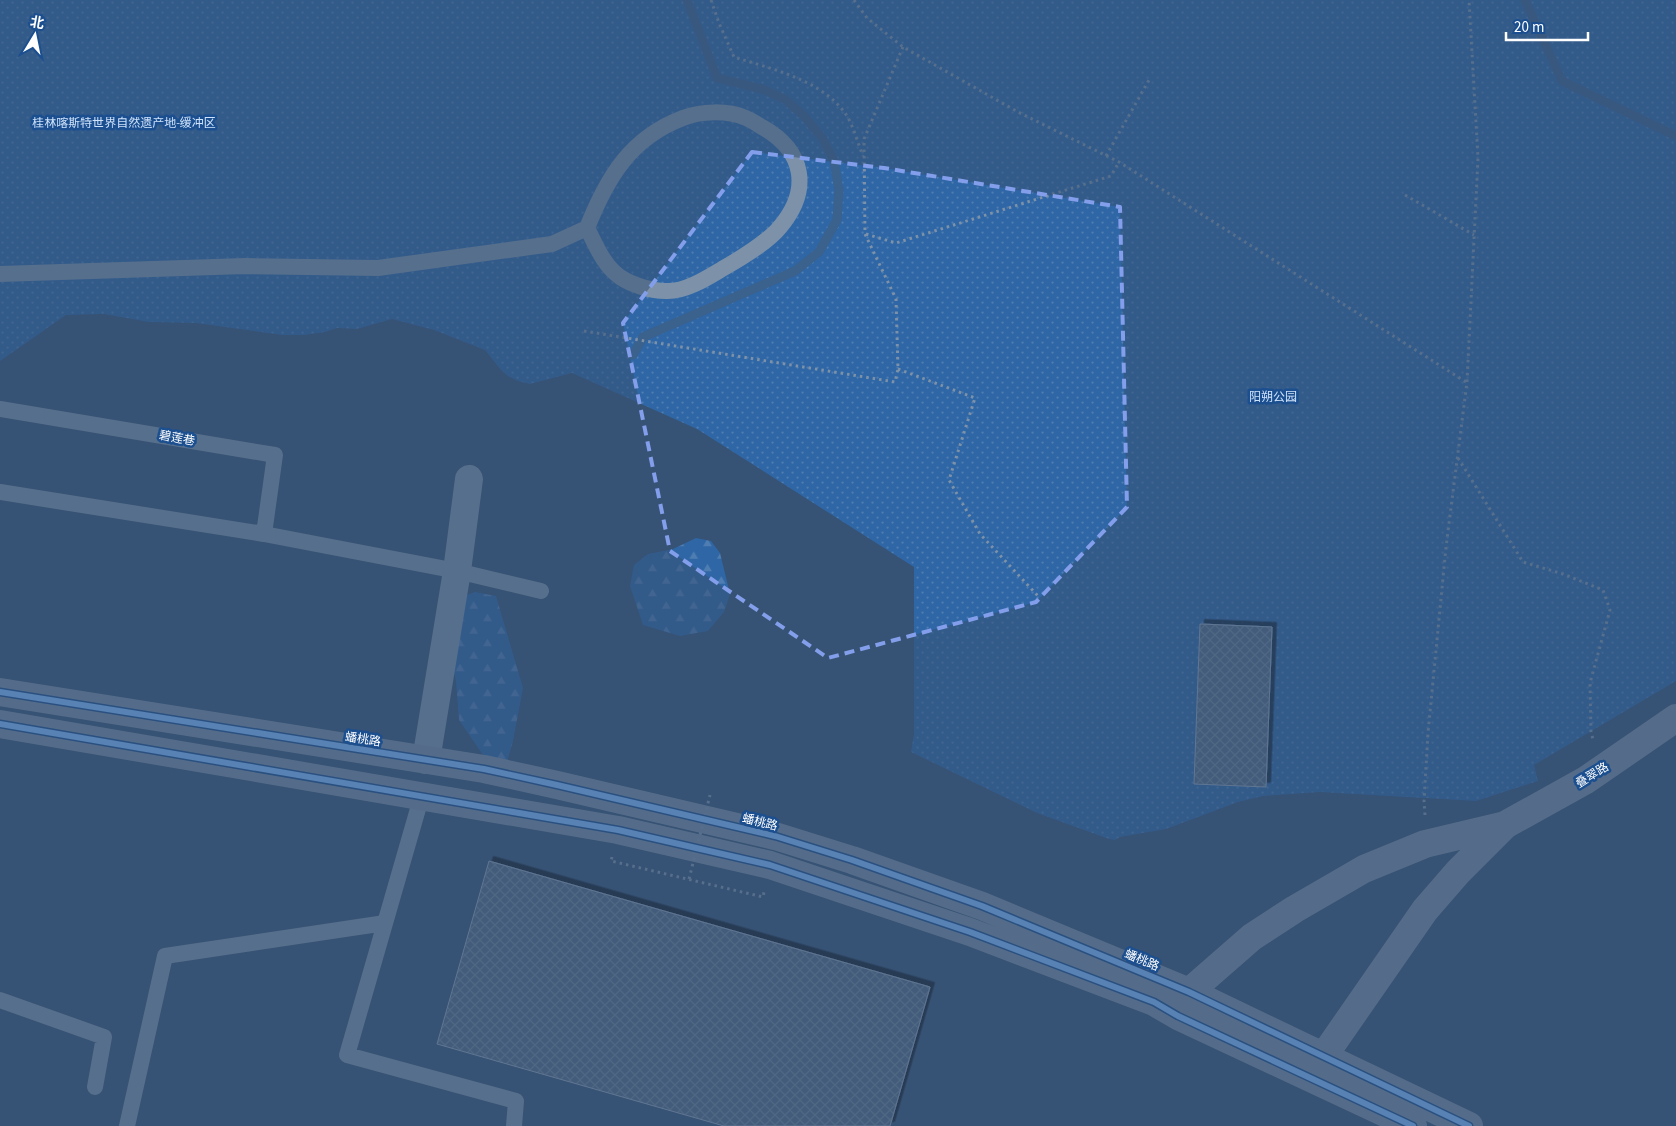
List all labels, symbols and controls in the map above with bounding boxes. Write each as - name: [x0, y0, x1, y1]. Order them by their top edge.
- north arrow: [10, 10, 60, 60]
- scale bar: [1506, 10, 1588, 42]
- text: 北: [28, 12, 46, 34]
- text: 20 m: [1514, 17, 1544, 38]
- park label: 桂林喀斯特世界自然遗产地-缓冲区: [32, 115, 216, 132]
- park label: 阳朔公园: [1249, 389, 1297, 406]
- street label: 碧莲巷: [158, 427, 196, 450]
- street label: 蟠桃路: [344, 728, 382, 751]
- street label: 叠翠路: [1572, 759, 1612, 792]
- street label: 蟠桃路: [740, 810, 779, 835]
- street label: 蟠桃路: [1122, 946, 1162, 975]

